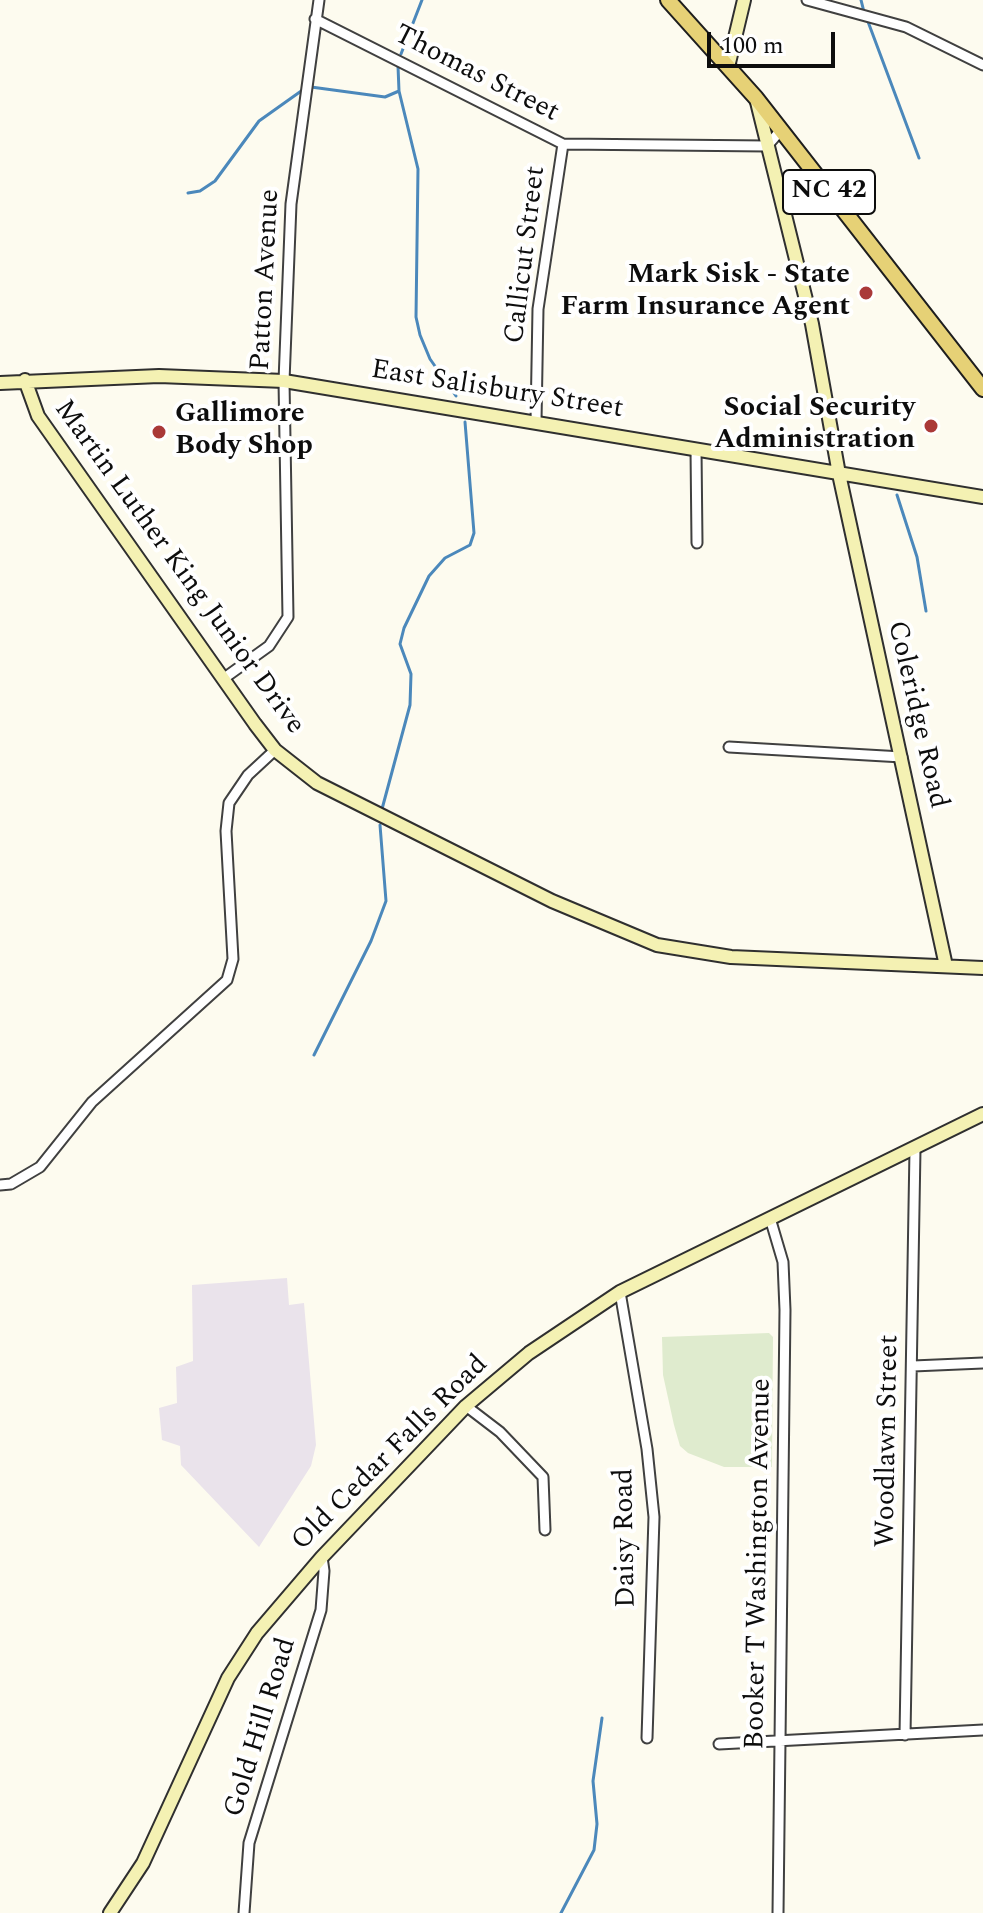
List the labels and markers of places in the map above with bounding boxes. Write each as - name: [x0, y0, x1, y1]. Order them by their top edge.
- place label: Mark Sisk - State Farm Insurance Agent: [560, 260, 850, 326]
- marker: Mark Sisk - State Farm Insurance Agent: [857, 284, 875, 302]
- place label: Social Security Administration: [714, 393, 915, 459]
- place label: Gallimore Body Shop: [175, 399, 313, 465]
- marker: Social Security Administration: [922, 417, 940, 435]
- marker: Gallimore Body Shop: [150, 423, 168, 441]

